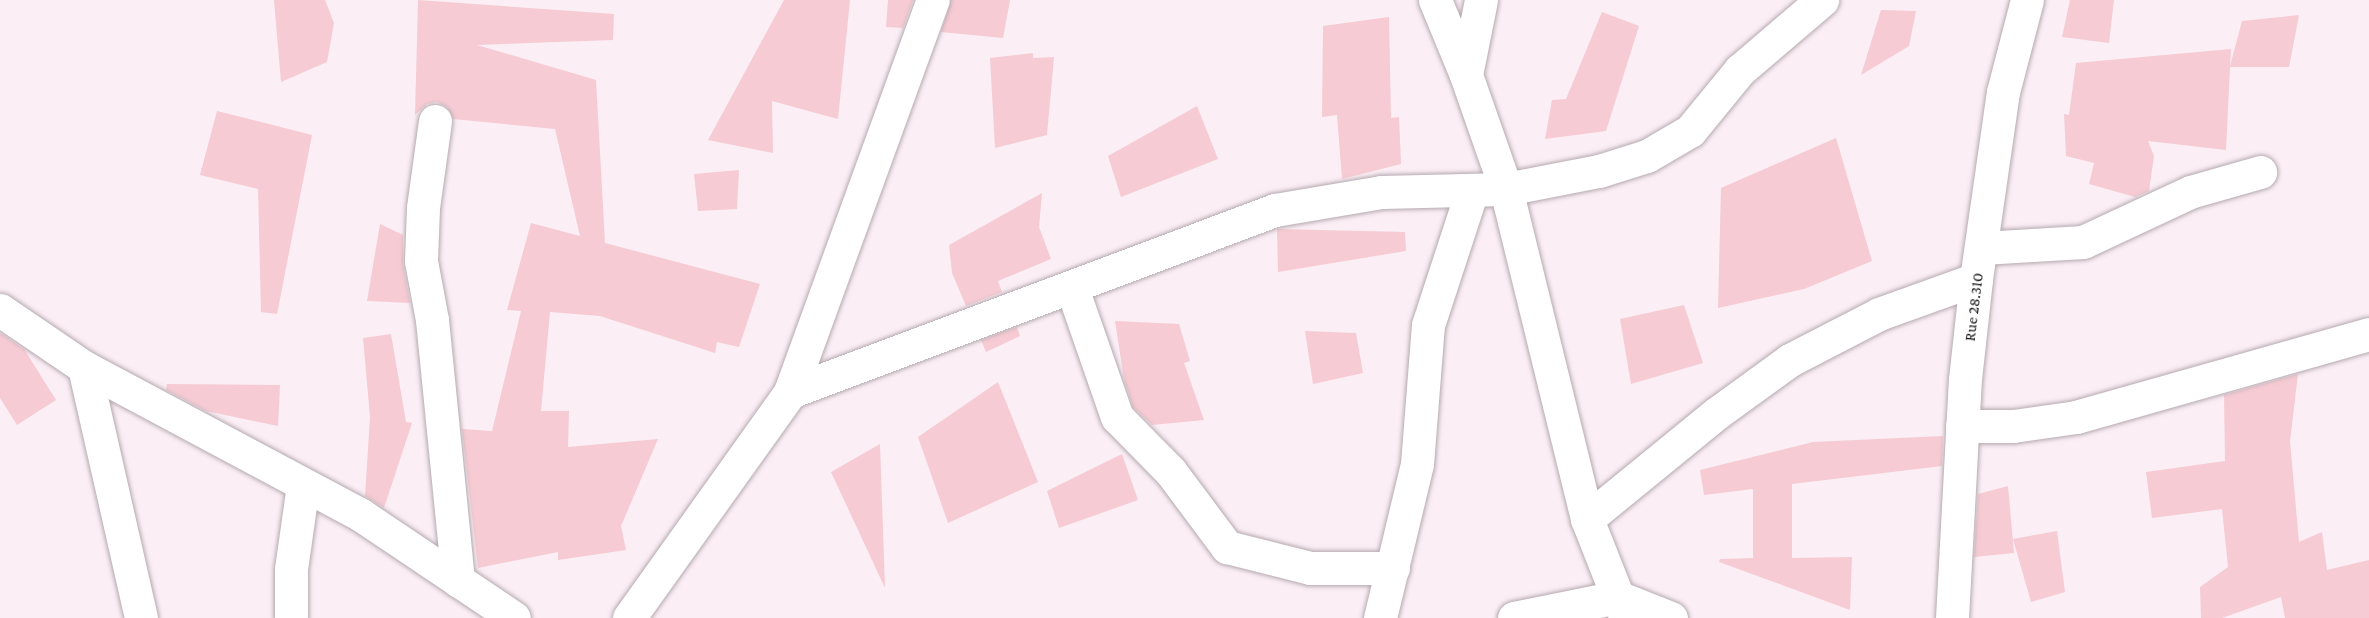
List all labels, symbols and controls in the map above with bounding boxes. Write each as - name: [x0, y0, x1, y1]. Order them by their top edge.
- street label: Rue 28.310: [1960, 272, 1988, 342]

